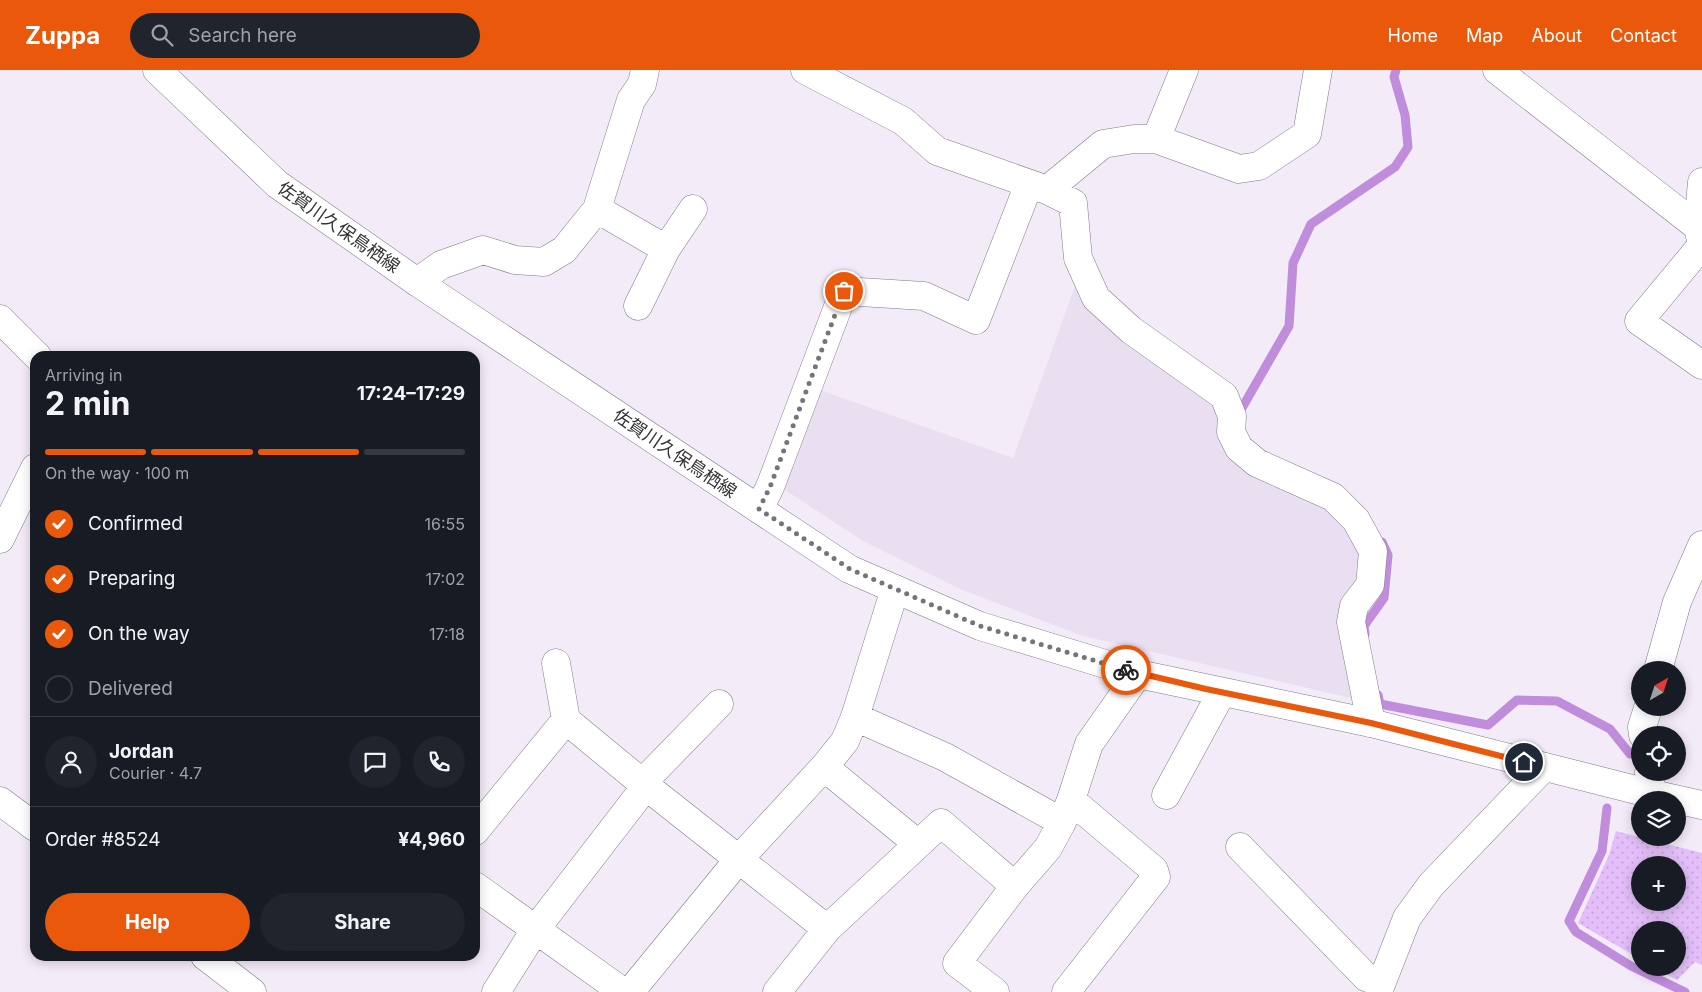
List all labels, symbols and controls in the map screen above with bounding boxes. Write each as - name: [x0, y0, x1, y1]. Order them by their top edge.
- search box: [130, 13, 480, 58]
- text: Zuppa: [25, 21, 100, 50]
- icon: search: [148, 21, 176, 49]
- text: Search here: [188, 24, 297, 47]
- text: Home: [1388, 25, 1438, 46]
- text: Map: [1466, 25, 1503, 46]
- text: About: [1531, 25, 1582, 46]
- text: Contact: [1610, 25, 1677, 46]
- street label: 佐賀川久保鳥栖線: [274, 177, 404, 277]
- pin: [823, 270, 865, 312]
- icon: bag: [830, 277, 858, 305]
- text: Arriving in: [45, 365, 122, 385]
- text: 17:24–17:29: [357, 382, 465, 405]
- text: 2 min: [45, 384, 131, 423]
- street label: 佐賀川久保鳥栖線: [609, 404, 741, 502]
- text: On the way · 100 m: [45, 463, 189, 483]
- icon: check: [45, 510, 73, 538]
- text: Confirmed: [88, 512, 183, 535]
- text: 16:55: [425, 514, 465, 534]
- icon: check: [45, 565, 73, 593]
- text: Preparing: [88, 567, 175, 590]
- text: 17:02: [426, 569, 465, 589]
- icon: check: [45, 620, 73, 648]
- text: On the way: [88, 622, 190, 645]
- text: 17:18: [429, 624, 465, 644]
- courier: [1101, 645, 1151, 695]
- icon: bike: [1112, 656, 1140, 684]
- north arrow: [1631, 661, 1686, 716]
- map controls: [1631, 661, 1686, 976]
- text: Delivered: [88, 677, 173, 700]
- button: locate: [1631, 726, 1686, 781]
- button: person: [45, 736, 97, 788]
- button: chat: [349, 736, 401, 788]
- button: phone: [413, 736, 465, 788]
- text: Jordan: [109, 740, 174, 763]
- pin: [1503, 741, 1545, 783]
- icon: home: [1510, 748, 1538, 776]
- text: Courier · 4.7: [109, 763, 202, 783]
- button: layers: [1631, 791, 1686, 846]
- text: Order #8524: [45, 828, 160, 851]
- text: ¥4,960: [398, 828, 465, 851]
- button: +: [1631, 856, 1686, 911]
- button: Help: [45, 893, 250, 951]
- button: Share: [260, 893, 465, 951]
- button: −: [1631, 921, 1686, 976]

